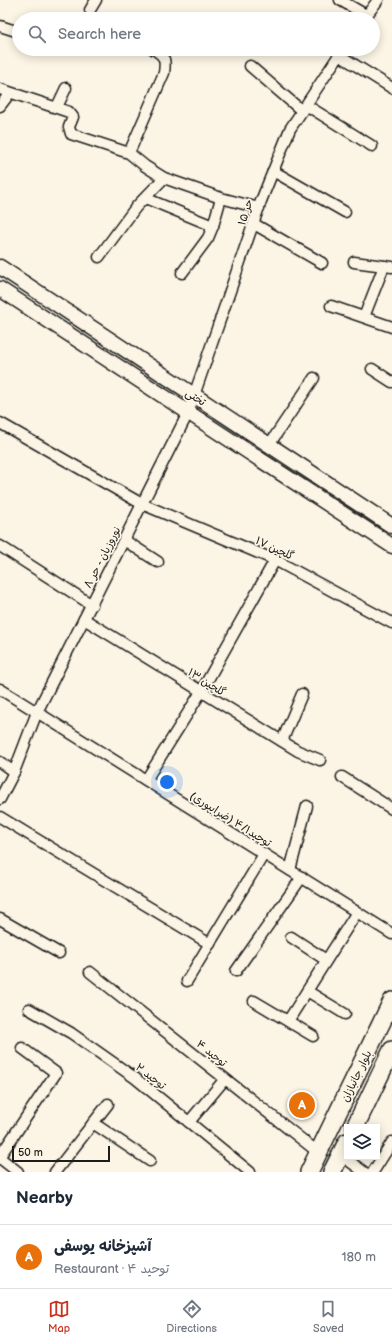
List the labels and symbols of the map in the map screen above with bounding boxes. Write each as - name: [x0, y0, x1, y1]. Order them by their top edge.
- street label: حر ۱۵: [235, 197, 256, 227]
- street label: تختی: [183, 386, 209, 410]
- street label: نوروزیان - حر ۸: [81, 524, 125, 591]
- street label: گلچین ۱۷: [254, 534, 296, 563]
- street label: گلچین ۱۳: [185, 666, 228, 699]
- your location: [157, 772, 177, 792]
- street label: توحید۴/۱ (ضرابپوری): [187, 789, 274, 851]
- street label: توحید ۴: [193, 1037, 230, 1071]
- street label: بلوار جانبازان: [338, 1048, 375, 1105]
- street label: توحید ۲: [132, 1061, 169, 1093]
- pin: A: [289, 1090, 315, 1120]
- scale bar: [12, 1144, 110, 1163]

